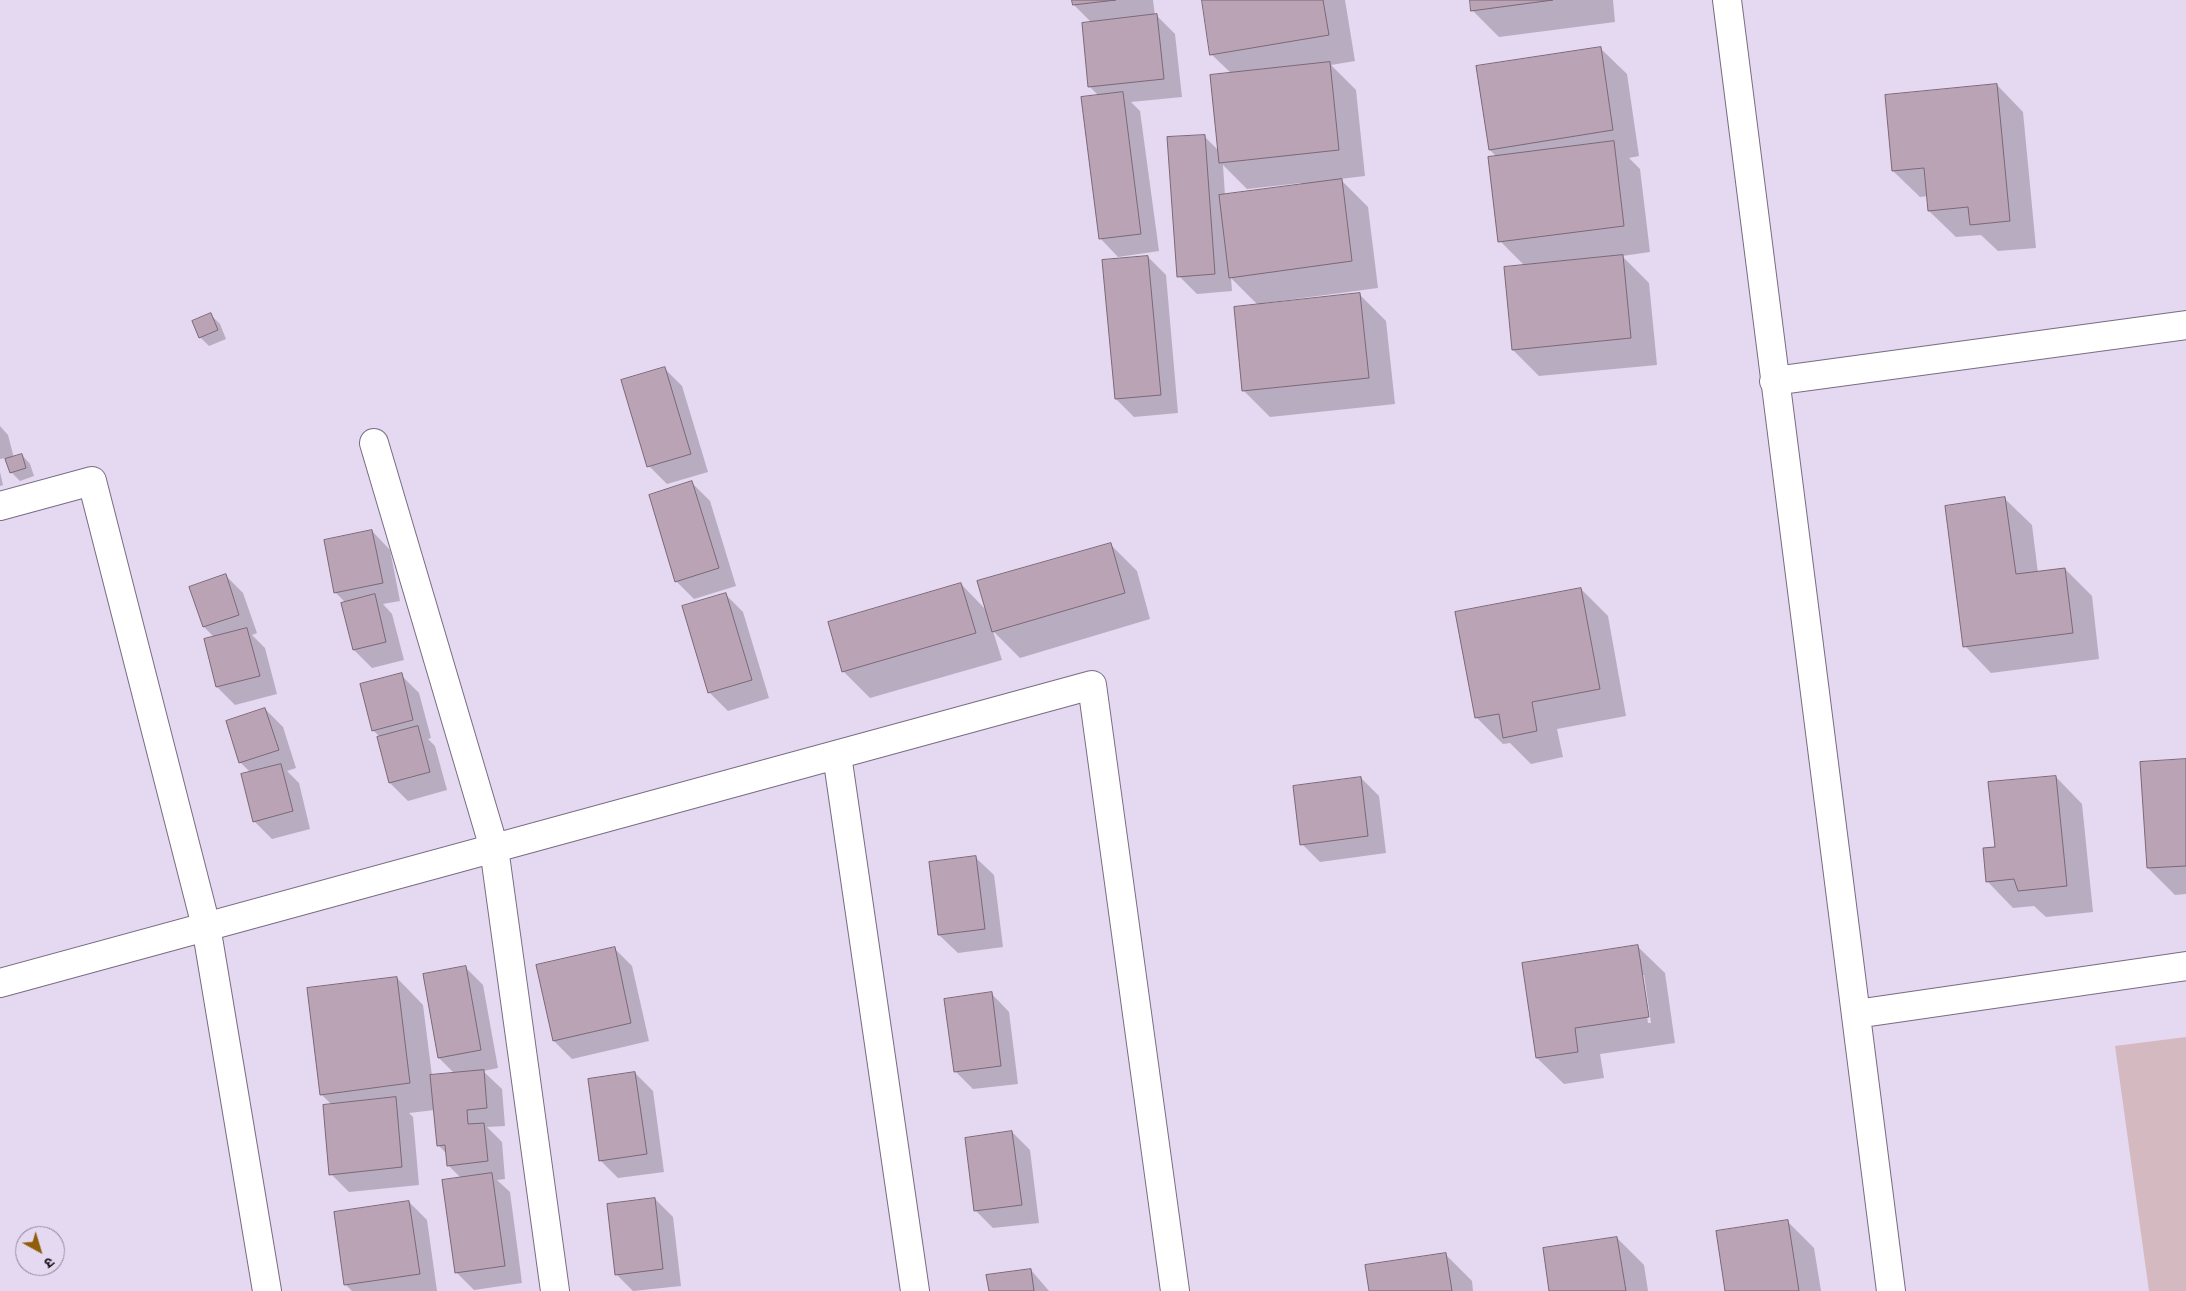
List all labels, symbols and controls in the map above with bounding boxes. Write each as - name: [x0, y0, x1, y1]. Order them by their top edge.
- north arrow: [15, 1226, 65, 1276]
- text: उ: [41, 1253, 58, 1271]

